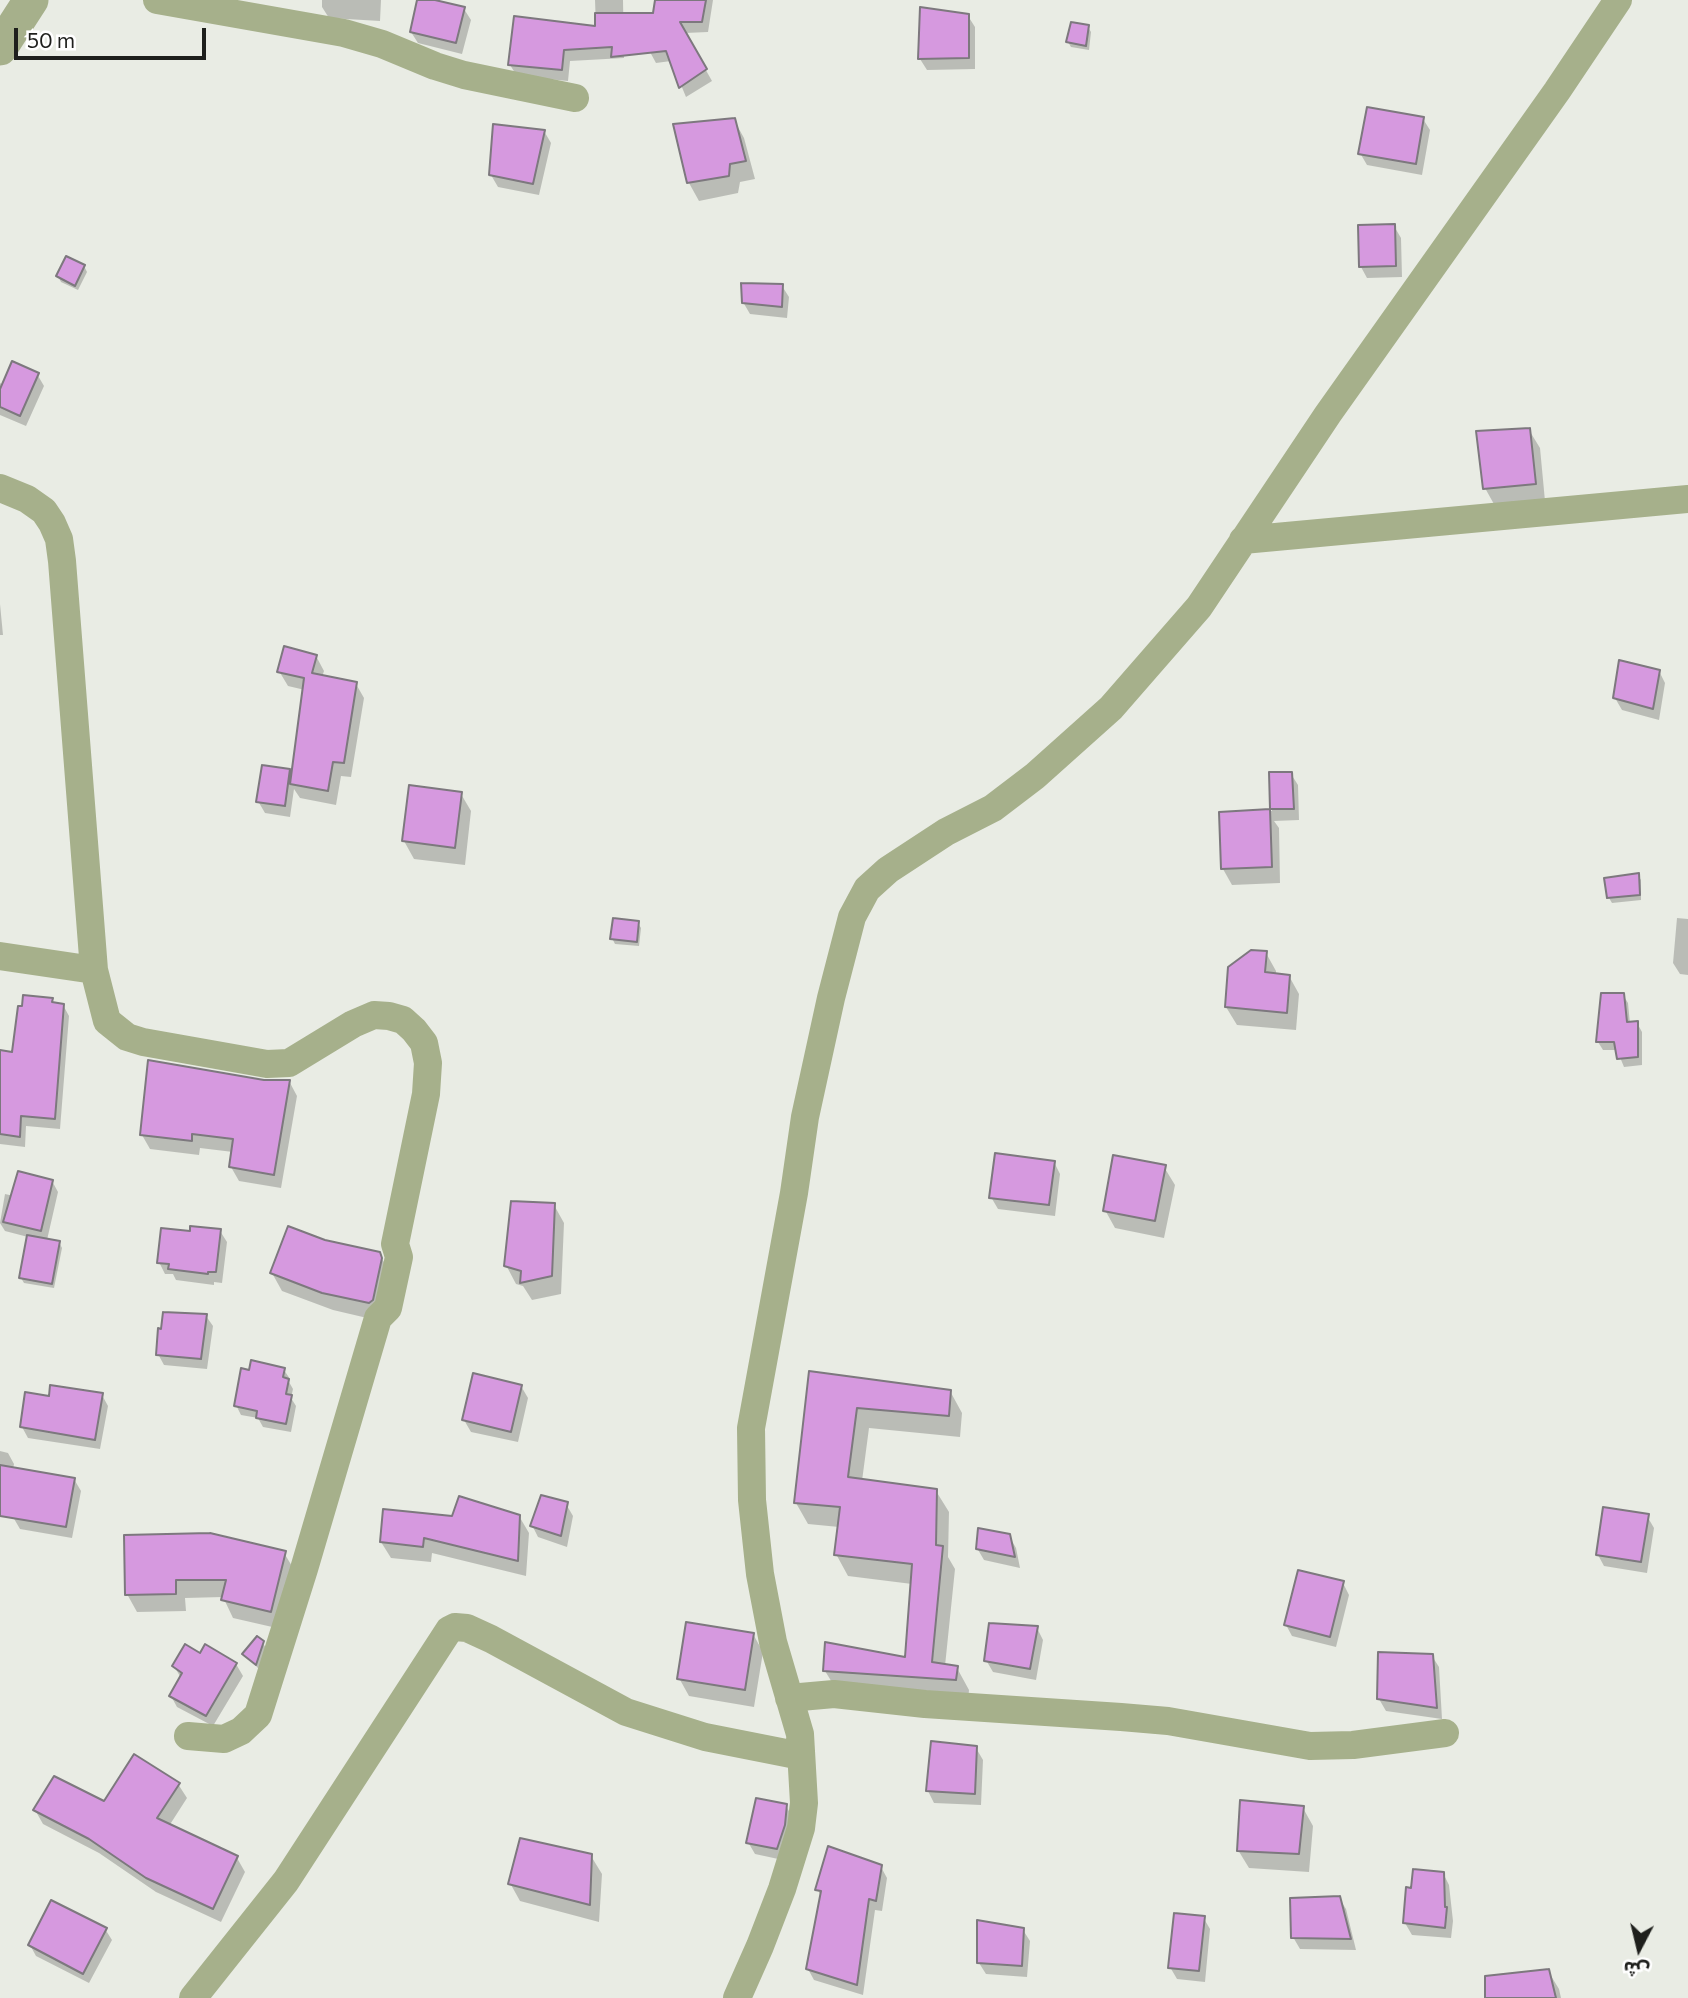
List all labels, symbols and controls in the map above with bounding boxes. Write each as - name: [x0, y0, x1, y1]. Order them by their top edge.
- scale bar: [18, 14, 210, 58]
- text: 50 m: [27, 27, 75, 52]
- north arrow: [1604, 1914, 1674, 1984]
- text: ش: [1622, 1957, 1651, 1983]

